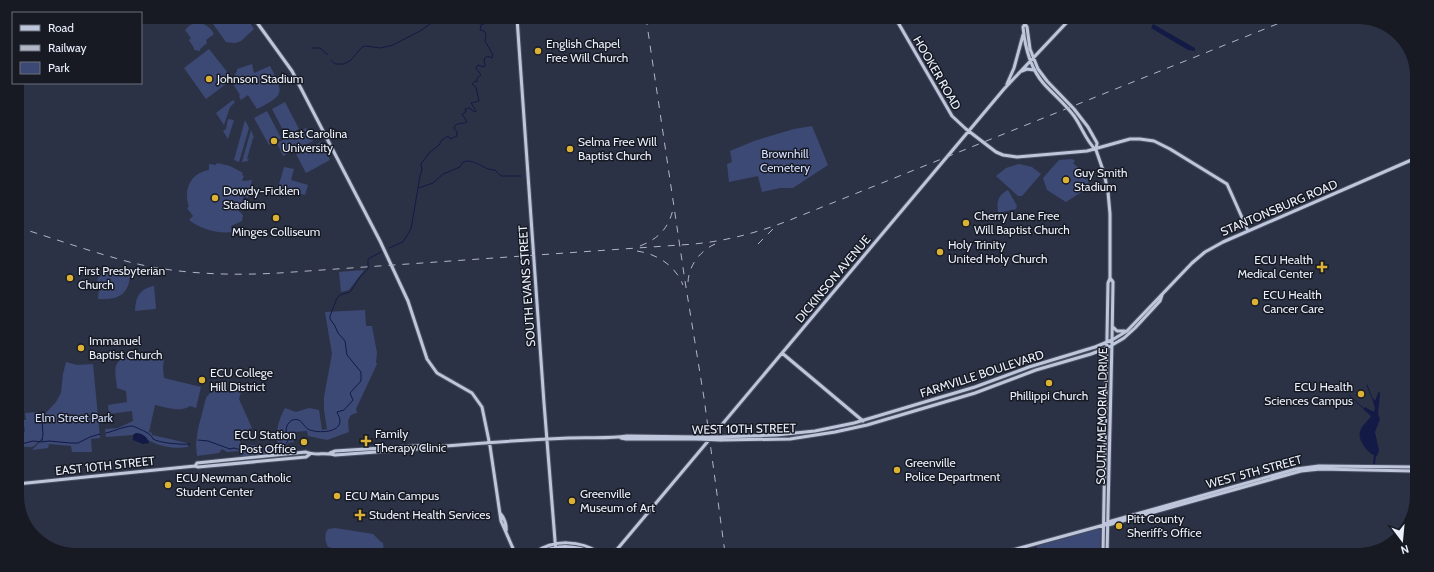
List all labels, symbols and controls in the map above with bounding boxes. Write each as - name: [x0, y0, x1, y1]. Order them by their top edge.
- legend: [12, 12, 142, 84]
- text: Road: [48, 20, 74, 35]
- street label: HOOKER ROAD: [910, 33, 965, 113]
- place label: English Chapel Free Will Church: [546, 36, 628, 65]
- text: Railway: [48, 40, 86, 55]
- marker: English Chapel Free Will Church: [533, 46, 543, 56]
- text: Park: [48, 60, 70, 75]
- place label: Johnson Stadium: [216, 71, 303, 86]
- marker: Johnson Stadium: [204, 74, 214, 84]
- place label: East Carolina University: [282, 126, 348, 155]
- place label: Selma Free Will Baptist Church: [578, 134, 657, 163]
- marker: East Carolina University: [269, 136, 279, 146]
- marker: Selma Free Will Baptist Church: [565, 144, 575, 154]
- park label: Brownhill Cemetery: [760, 146, 810, 175]
- place label: Guy Smith Stadium: [1074, 165, 1128, 194]
- marker: Guy Smith Stadium: [1061, 175, 1071, 185]
- street label: STANTONSBURG ROAD: [1218, 176, 1340, 239]
- place label: Dowdy-Ficklen Stadium: [223, 183, 300, 212]
- marker: Dowdy-Ficklen Stadium: [210, 193, 220, 203]
- place label: Cherry Lane Free Will Baptist Church: [974, 208, 1070, 237]
- marker: Minges Colliseum: [271, 213, 281, 223]
- marker: Cherry Lane Free Will Baptist Church: [961, 218, 971, 228]
- place label: Minges Colliseum: [232, 224, 320, 239]
- street label: SOUTH EVANS STREET: [515, 224, 538, 347]
- street label: DICKINSON AVENUE: [792, 232, 874, 325]
- place label: Holy Trinity United Holy Church: [948, 237, 1047, 266]
- marker: Holy Trinity United Holy Church: [935, 247, 945, 257]
- place label: ECU Health Medical Center: [1237, 252, 1313, 281]
- marker: ECU Health Medical Center: [1316, 261, 1328, 273]
- place label: First Presbyterian Church: [78, 263, 166, 292]
- marker: First Presbyterian Church: [65, 273, 75, 283]
- place label: ECU Health Cancer Care: [1263, 287, 1324, 316]
- marker: ECU Health Cancer Care: [1250, 297, 1260, 307]
- place label: Immanuel Baptist Church: [89, 333, 163, 362]
- marker: Immanuel Baptist Church: [76, 343, 86, 353]
- street label: FARMVILLE BOULEVARD: [918, 346, 1046, 401]
- street label: SOUTH MEMORIAL DRIVE: [1093, 347, 1110, 485]
- place label: ECU College Hill District: [210, 365, 273, 394]
- marker: ECU College Hill District: [197, 375, 207, 385]
- marker: Phillippi Church: [1044, 378, 1054, 388]
- place label: ECU Health Sciences Campus: [1264, 379, 1353, 408]
- place label: Phillippi Church: [1010, 388, 1088, 403]
- marker: ECU Health Sciences Campus: [1356, 389, 1366, 399]
- park label: Elm Street Park: [35, 410, 114, 425]
- street label: WEST 10TH STREET: [692, 420, 797, 437]
- place label: Family Therapy Clinic: [375, 426, 447, 455]
- place label: ECU Station Post Office: [234, 427, 296, 456]
- marker: Family Therapy Clinic: [360, 435, 372, 447]
- marker: ECU Station Post Office: [299, 437, 309, 447]
- street label: WEST 5TH STREET: [1204, 451, 1304, 492]
- street label: EAST 10TH STREET: [54, 453, 156, 478]
- place label: Greenville Police Department: [905, 455, 1000, 484]
- marker: Greenville Police Department: [892, 465, 902, 475]
- place label: ECU Newman Catholic Student Center: [176, 470, 292, 499]
- marker: ECU Newman Catholic Student Center: [163, 480, 173, 490]
- place label: Greenville Museum of Art: [580, 486, 655, 515]
- place label: ECU Main Campus: [345, 488, 439, 503]
- marker: ECU Main Campus: [332, 491, 342, 501]
- marker: Greenville Museum of Art: [567, 496, 577, 506]
- place label: Student Health Services: [369, 507, 490, 522]
- marker: Student Health Services: [354, 509, 366, 521]
- place label: Pitt County Sheriff's Office: [1127, 511, 1202, 540]
- north arrow: [1382, 520, 1422, 560]
- marker: Pitt County Sheriff's Office: [1114, 521, 1124, 531]
- text: N: [1399, 542, 1410, 557]

